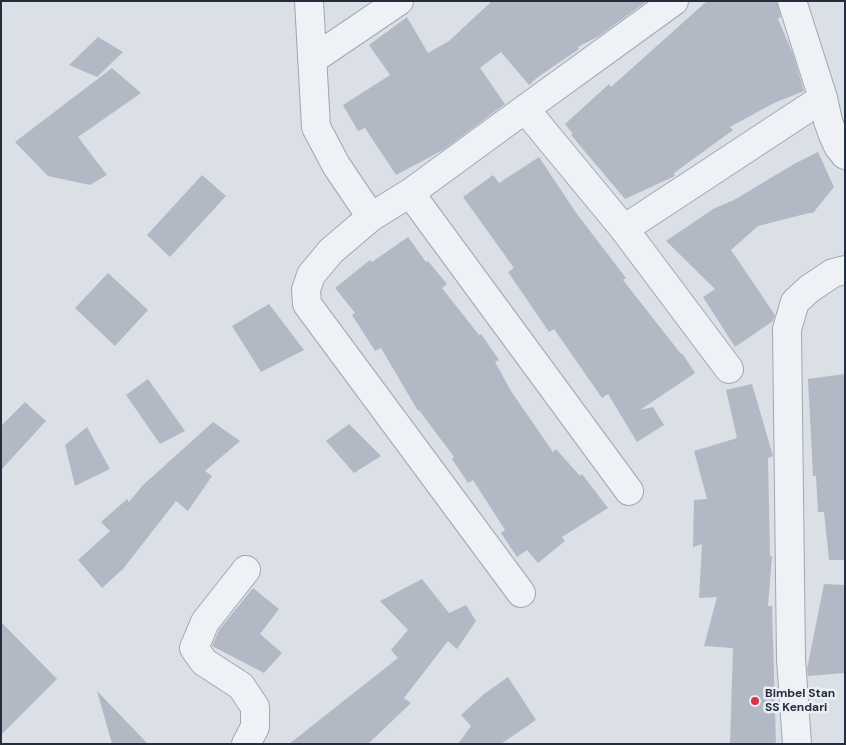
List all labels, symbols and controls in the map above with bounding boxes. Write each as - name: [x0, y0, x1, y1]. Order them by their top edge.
- place label: Bimbel Stan SS Kendari: [765, 687, 835, 715]
- marker: Bimbel Stan SS Kendari: [749, 695, 761, 707]

